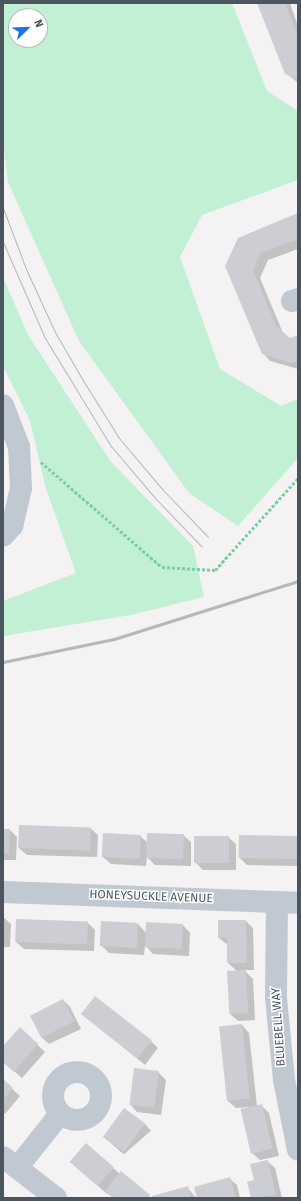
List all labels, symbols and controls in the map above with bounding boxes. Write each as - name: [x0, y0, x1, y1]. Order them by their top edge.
- north arrow: [8, 8, 48, 48]
- text: N: [31, 18, 46, 29]
- street label: HONEYSUCKLE AVENUE: [89, 888, 213, 906]
- street label: BLUEBELL WAY: [269, 987, 289, 1067]

